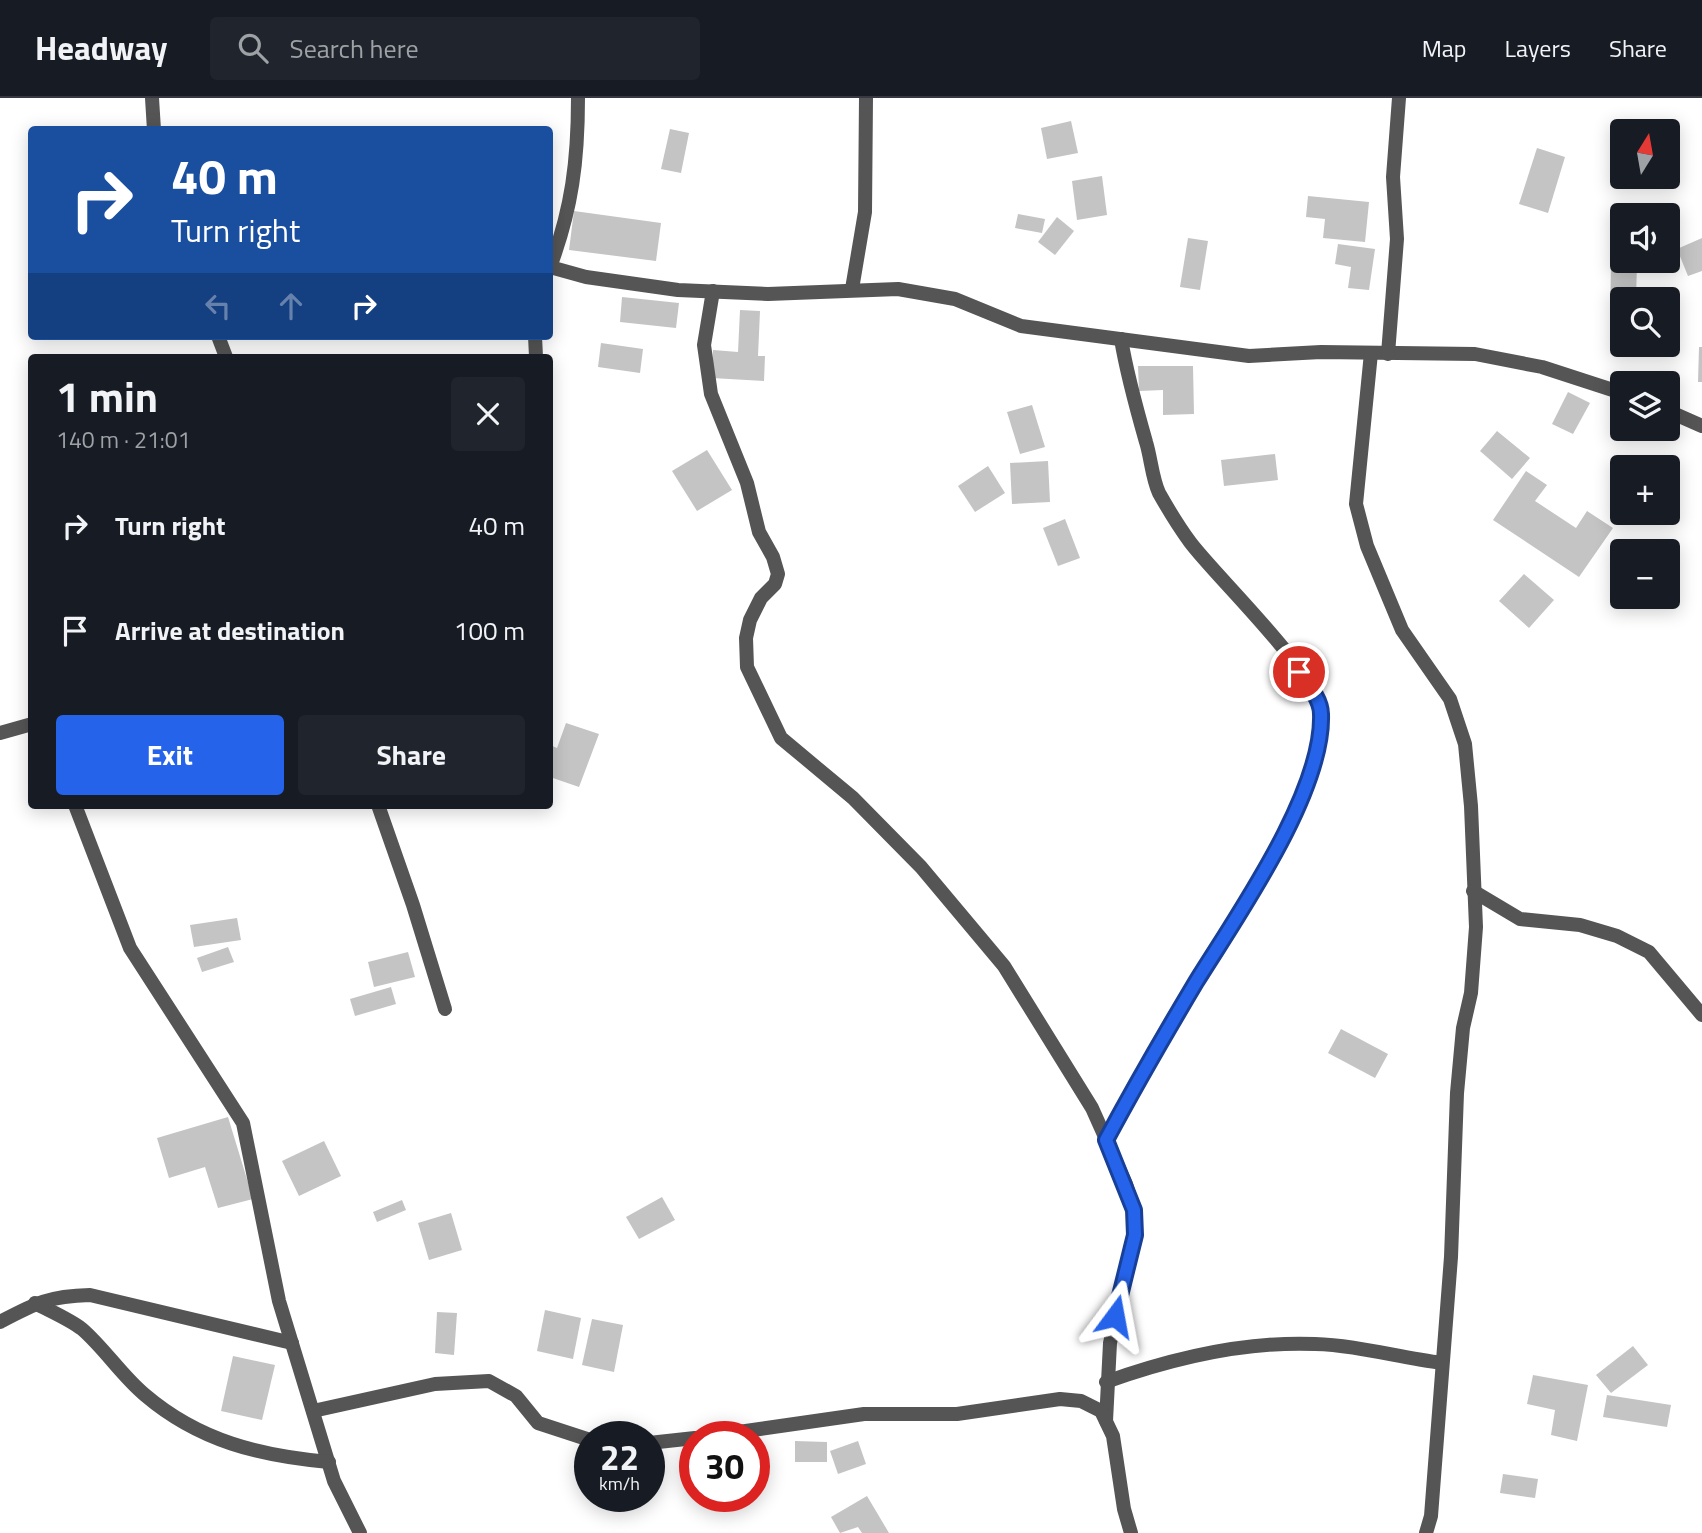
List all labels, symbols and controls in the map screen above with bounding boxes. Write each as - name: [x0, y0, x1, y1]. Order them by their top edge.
- search box: [210, 17, 700, 80]
- text: Headway: [35, 23, 168, 73]
- icon: search: [234, 29, 272, 67]
- text: Search here: [290, 29, 419, 68]
- text: Map: [1422, 30, 1467, 66]
- text: Layers: [1505, 30, 1571, 66]
- text: Share: [1609, 30, 1667, 66]
- north arrow: [1610, 119, 1680, 189]
- map controls: [1610, 119, 1680, 609]
- text: 40 m: [171, 138, 278, 213]
- icon: right: [56, 154, 147, 245]
- button: sound: [1610, 203, 1680, 273]
- text: Turn right: [171, 206, 300, 254]
- icon: left: [199, 287, 237, 325]
- icon: ahead: [272, 287, 310, 325]
- icon: right: [345, 287, 383, 325]
- button: search: [1610, 287, 1680, 357]
- text: 1 min: [56, 364, 158, 428]
- button: layers: [1610, 371, 1680, 441]
- button: close: [451, 377, 525, 451]
- text: 140 m · 21:01: [56, 422, 191, 457]
- button: +: [1610, 455, 1680, 525]
- text: Turn right: [115, 506, 226, 545]
- text: 40 m: [468, 506, 525, 545]
- icon: right: [56, 507, 94, 545]
- button: −: [1610, 539, 1680, 609]
- text: Arrive at destination: [115, 611, 345, 650]
- text: 100 m: [454, 611, 525, 650]
- icon: arrive: [56, 612, 94, 650]
- pin: [1269, 642, 1329, 702]
- icon: arrive: [1280, 653, 1318, 691]
- button: Exit: [56, 715, 284, 795]
- button: Share: [298, 715, 525, 795]
- position arrow: [1078, 1279, 1152, 1353]
- speed limit sign: 30: [679, 1421, 770, 1512]
- text: 22: [600, 1430, 639, 1484]
- text: km/h: [599, 1470, 640, 1497]

